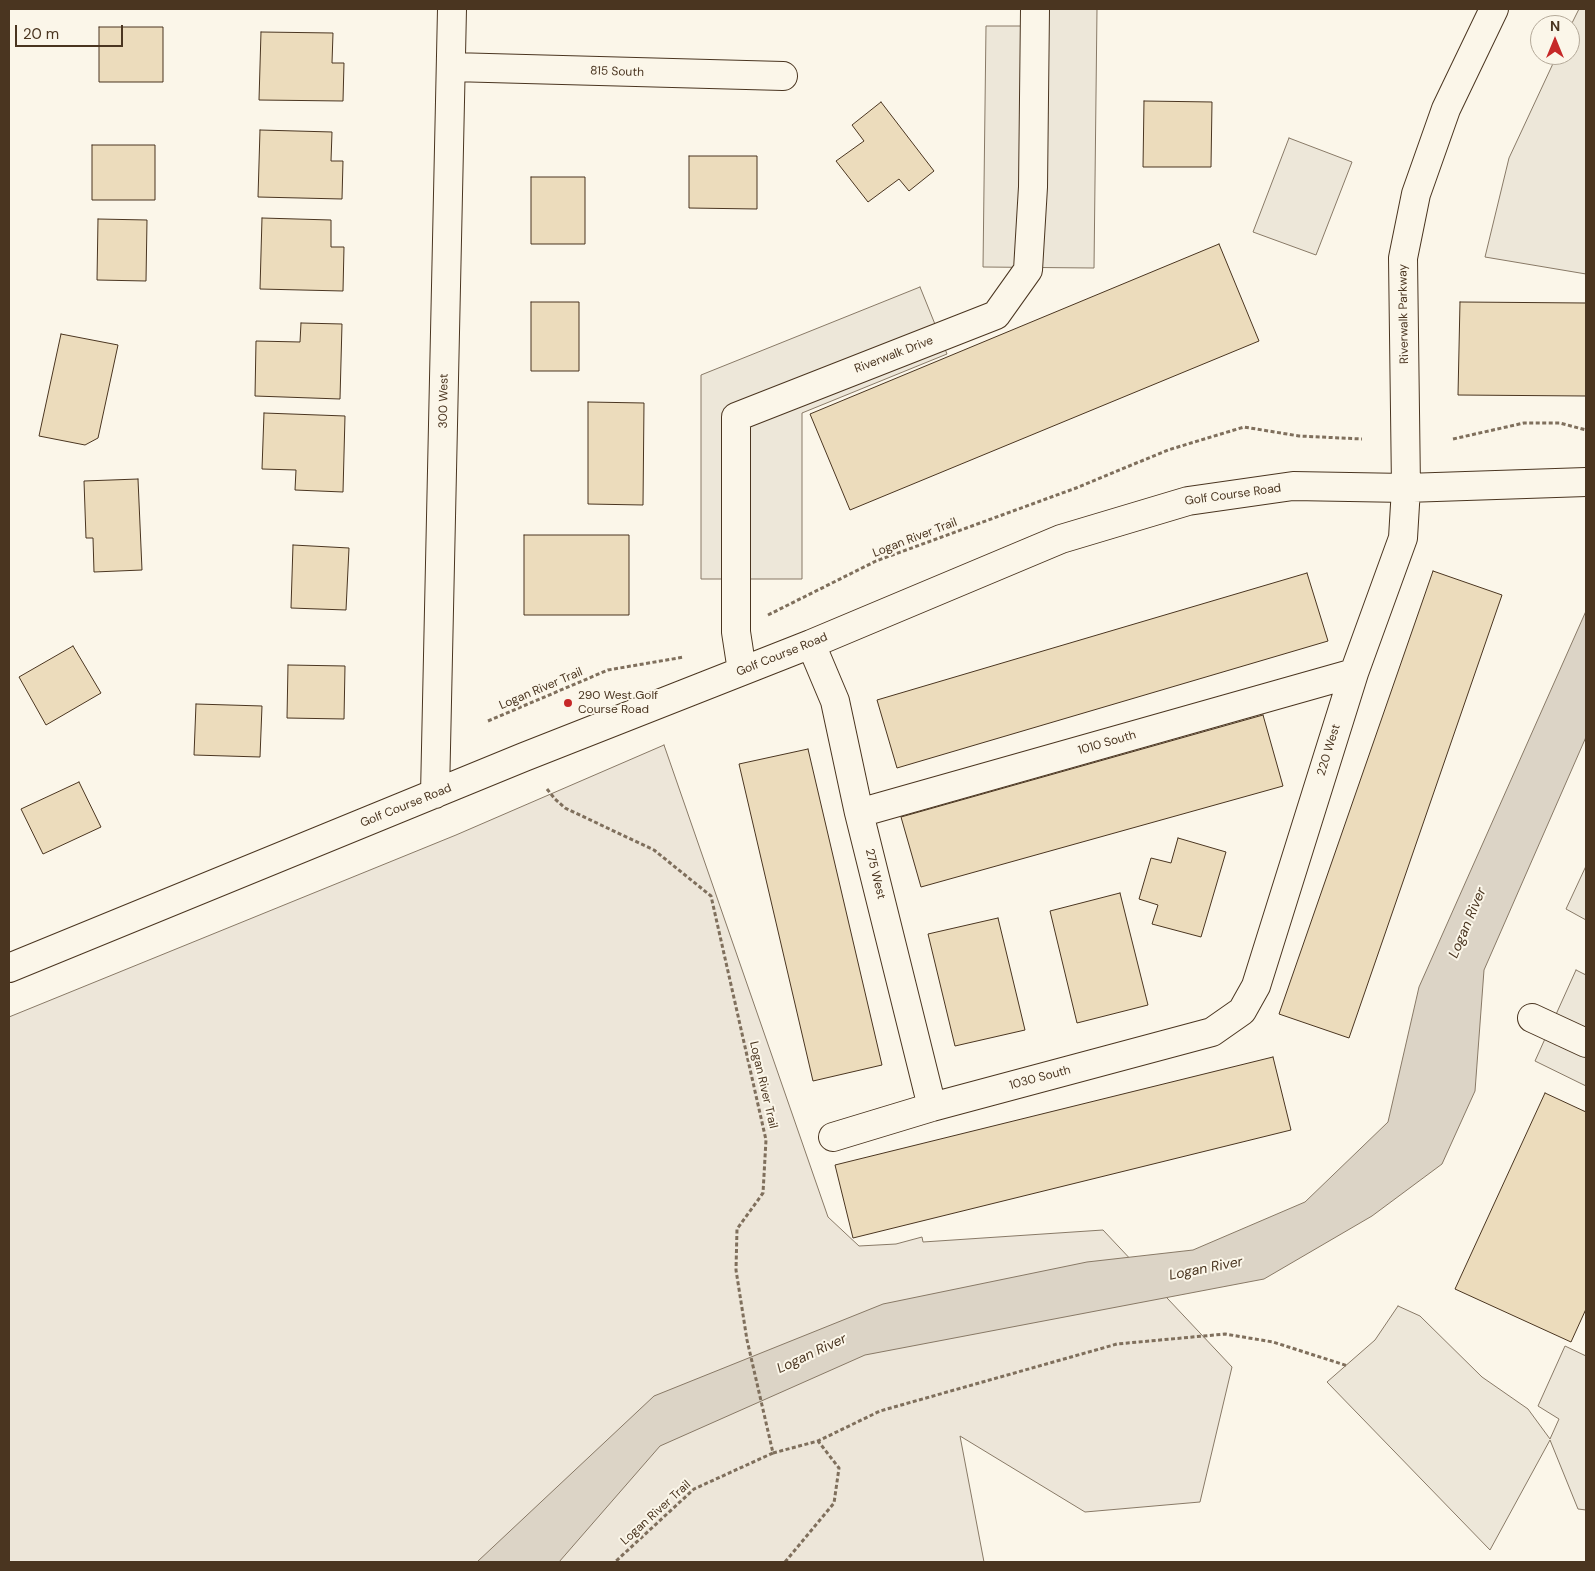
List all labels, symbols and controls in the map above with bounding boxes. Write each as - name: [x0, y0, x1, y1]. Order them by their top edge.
- scale bar: [18, 15, 125, 47]
- north arrow: [1530, 15, 1580, 65]
- text: N: [1550, 17, 1560, 35]
- text: 20 m: [23, 24, 59, 44]
- street label: 815 South: [590, 64, 644, 80]
- street label: Riverwalk Parkway: [1396, 264, 1412, 364]
- street label: Riverwalk Drive: [853, 333, 935, 377]
- street label: 300 West: [436, 373, 452, 429]
- street label: Golf Course Road: [1184, 481, 1282, 509]
- street label: Logan River Trail: [871, 515, 959, 561]
- street label: Golf Course Road: [734, 630, 830, 680]
- street label: Logan River Trail: [497, 665, 585, 713]
- place label: 290 West Golf Course Road: [578, 689, 658, 717]
- marker: 290 West Golf Course Road: [562, 697, 574, 709]
- street label: 220 West: [1314, 722, 1344, 778]
- street label: 1010 South: [1076, 728, 1138, 758]
- street label: Golf Course Road: [358, 781, 454, 831]
- street label: 275 West: [862, 847, 888, 901]
- water label: Logan River: [1446, 885, 1490, 961]
- street label: Logan River Trail: [746, 1040, 780, 1130]
- street label: 1030 South: [1008, 1063, 1072, 1093]
- water label: Logan River: [1168, 1254, 1244, 1284]
- water label: Logan River: [775, 1331, 849, 1377]
- street label: Logan River Trail: [618, 1478, 694, 1548]

